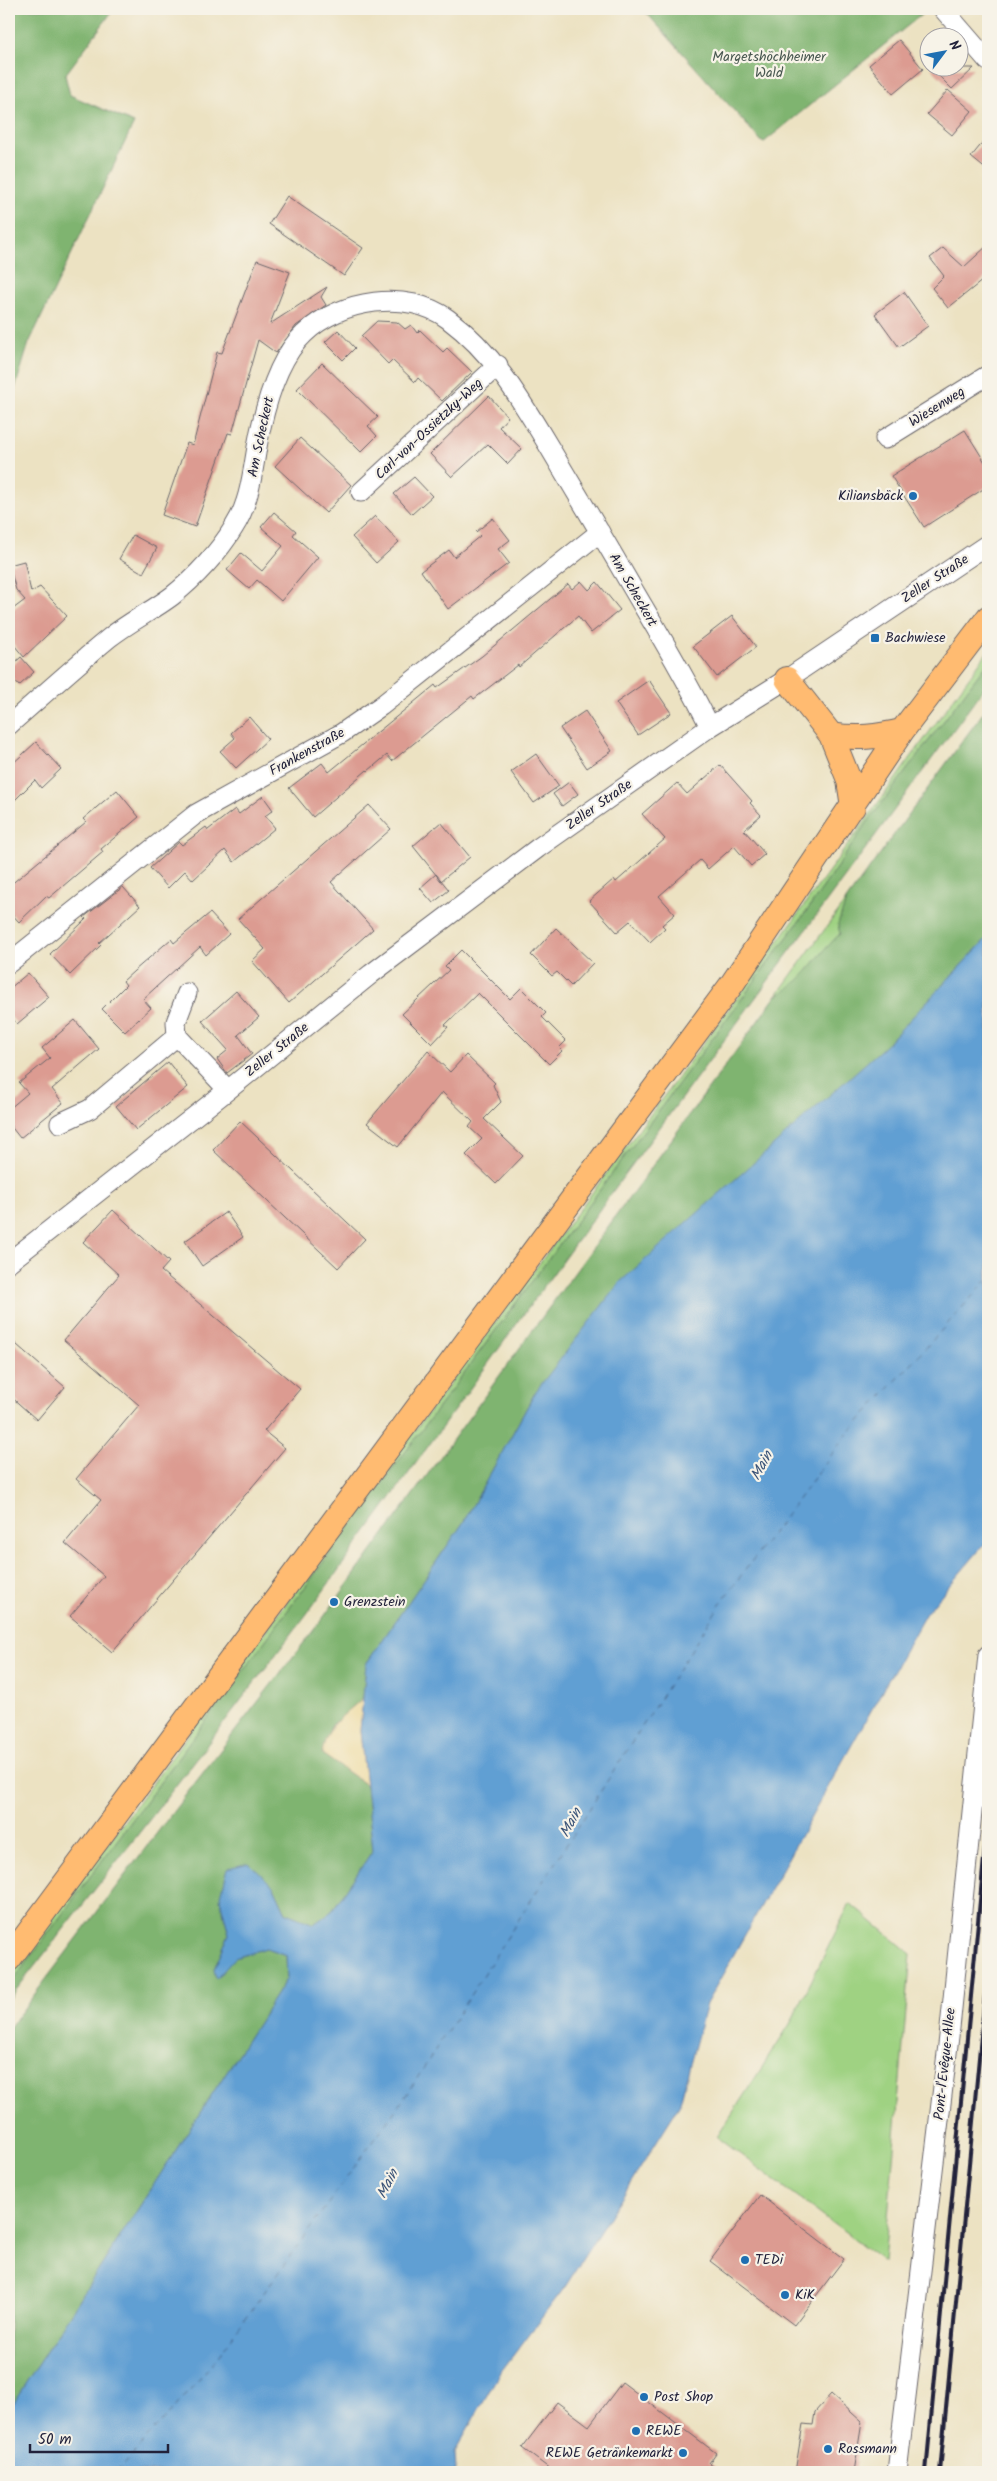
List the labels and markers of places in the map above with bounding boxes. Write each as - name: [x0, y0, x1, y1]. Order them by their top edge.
- place label: Kiliansbäck: [838, 485, 903, 507]
- marker: Kiliansbäck: [907, 490, 919, 502]
- place label: Bachwiese: [885, 627, 946, 649]
- marker: Bachwiese: [869, 632, 881, 644]
- place label: Grenzstein: [344, 1591, 406, 1613]
- marker: Grenzstein: [328, 1596, 340, 1608]
- place label: TEDi: [755, 2249, 784, 2271]
- marker: TEDi: [739, 2254, 751, 2266]
- place label: KiK: [795, 2284, 816, 2306]
- marker: KiK: [779, 2289, 791, 2301]
- place label: Post Shop: [654, 2386, 713, 2408]
- marker: Post Shop: [638, 2391, 650, 2403]
- place label: REWE: [646, 2420, 682, 2442]
- marker: REWE: [630, 2425, 642, 2437]
- place label: Rossmann: [838, 2438, 897, 2460]
- place label: REWE Getränkemarkt: [546, 2442, 674, 2464]
- marker: Rossmann: [822, 2443, 834, 2455]
- marker: REWE Getränkemarkt: [677, 2447, 689, 2459]

